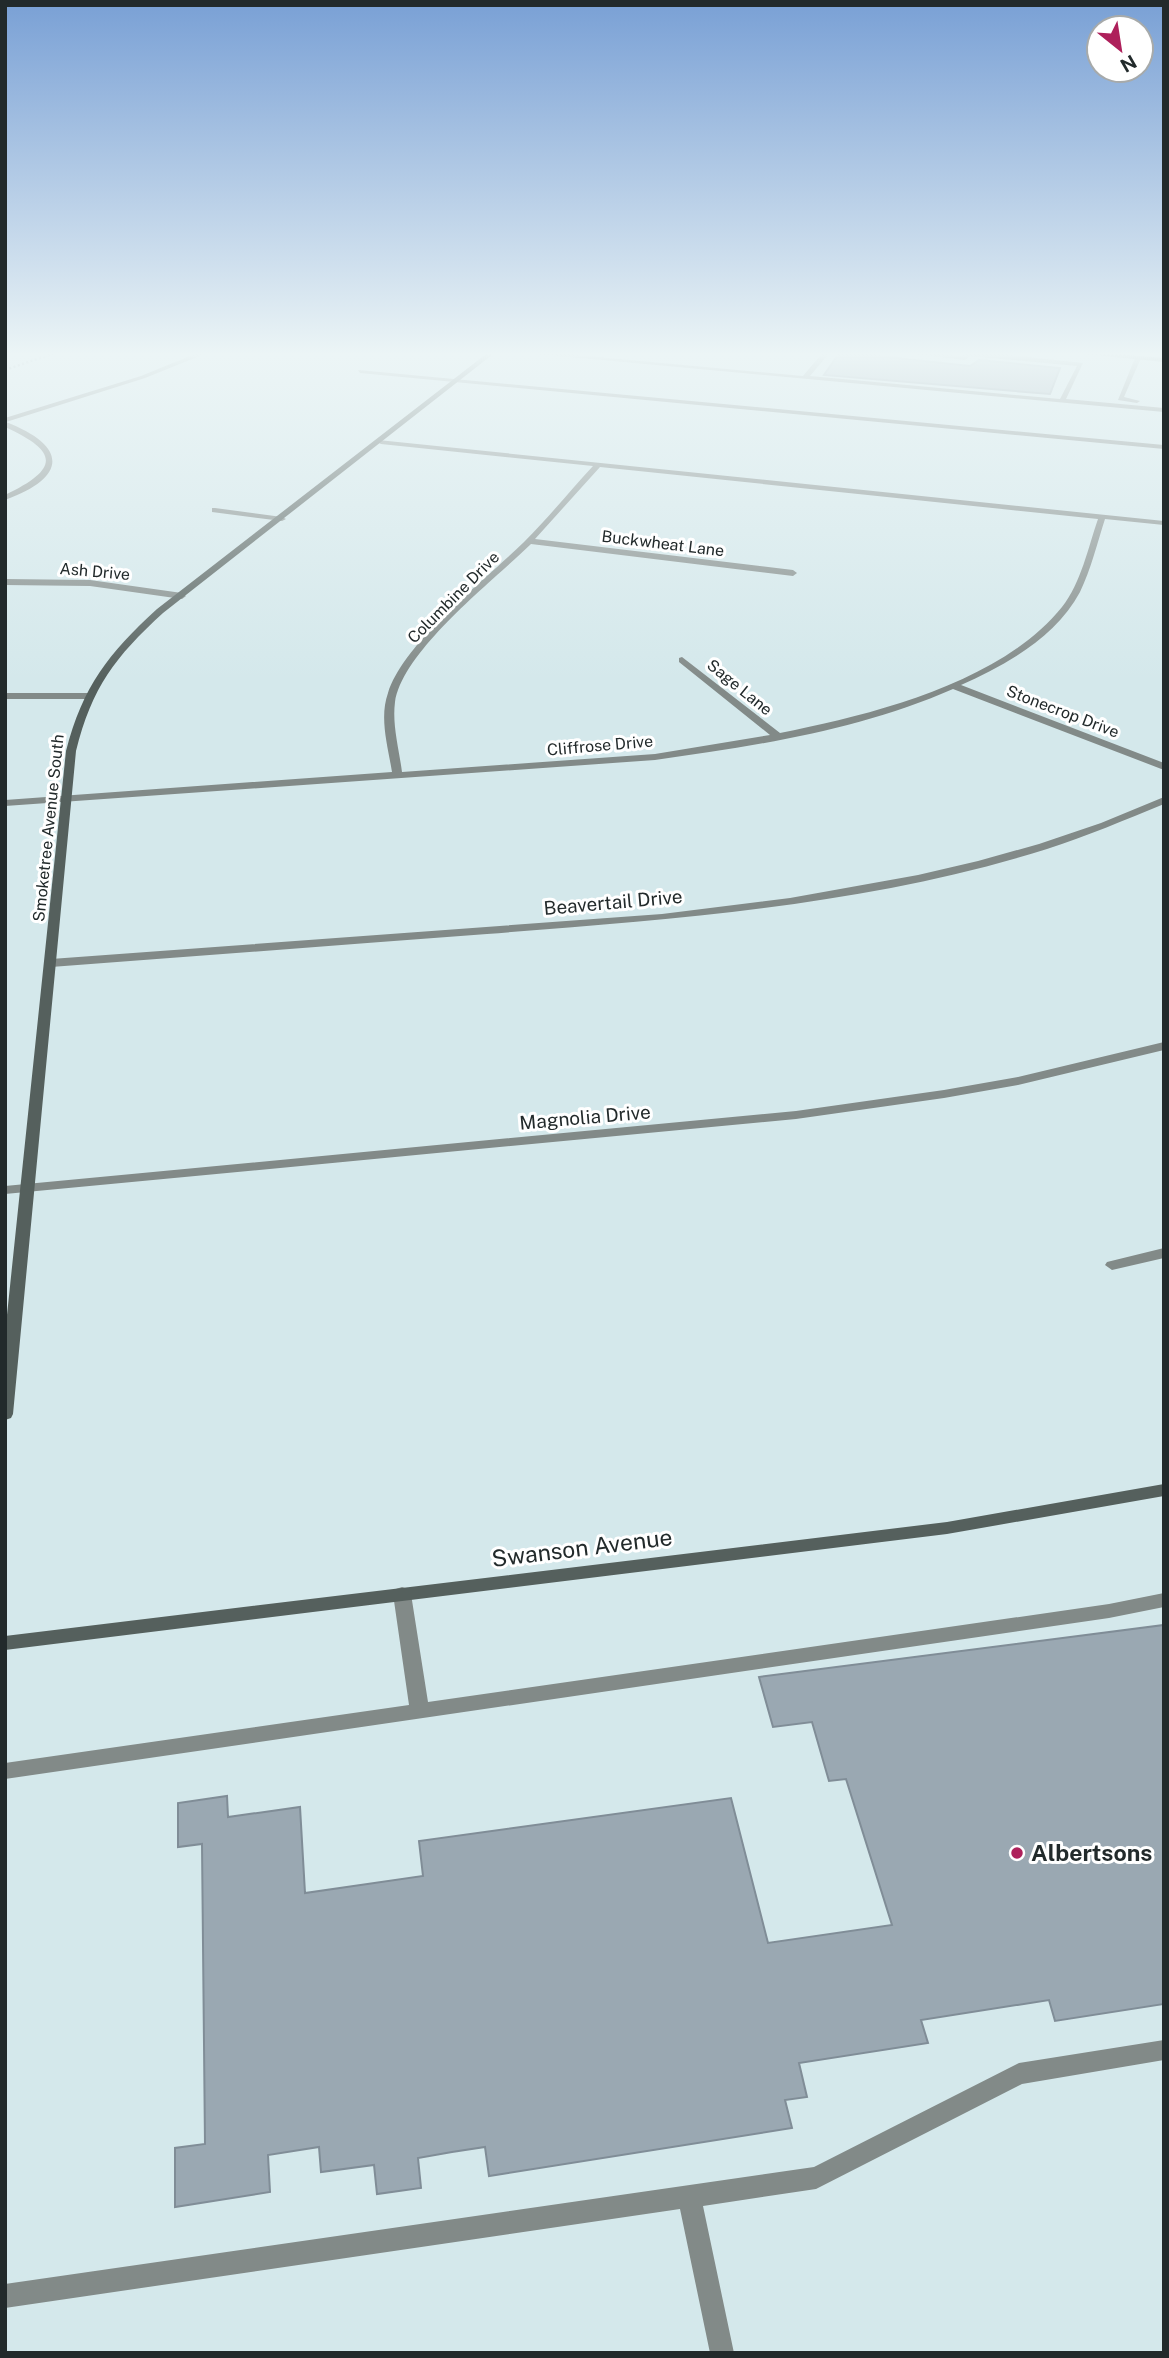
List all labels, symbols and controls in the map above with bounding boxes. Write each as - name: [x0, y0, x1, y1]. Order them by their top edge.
- north arrow: [1085, 14, 1155, 84]
- text: N: [1117, 50, 1140, 77]
- street label: Buckwheat Lane: [601, 527, 725, 560]
- street label: Columbine Drive: [404, 548, 503, 647]
- street label: Ash Drive: [59, 559, 131, 584]
- street label: Sage Lane: [703, 655, 776, 719]
- street label: Stonecrop Drive: [1004, 681, 1122, 742]
- street label: Cliffrose Drive: [546, 731, 654, 760]
- street label: Smoketree Avenue South: [29, 733, 68, 923]
- street label: Beavertail Drive: [543, 885, 683, 919]
- street label: Magnolia Drive: [518, 1100, 652, 1134]
- street label: Swanson Avenue: [490, 1523, 674, 1572]
- place label: Albertsons: [1031, 1839, 1152, 1866]
- marker: Albertsons: [1009, 1845, 1025, 1861]

